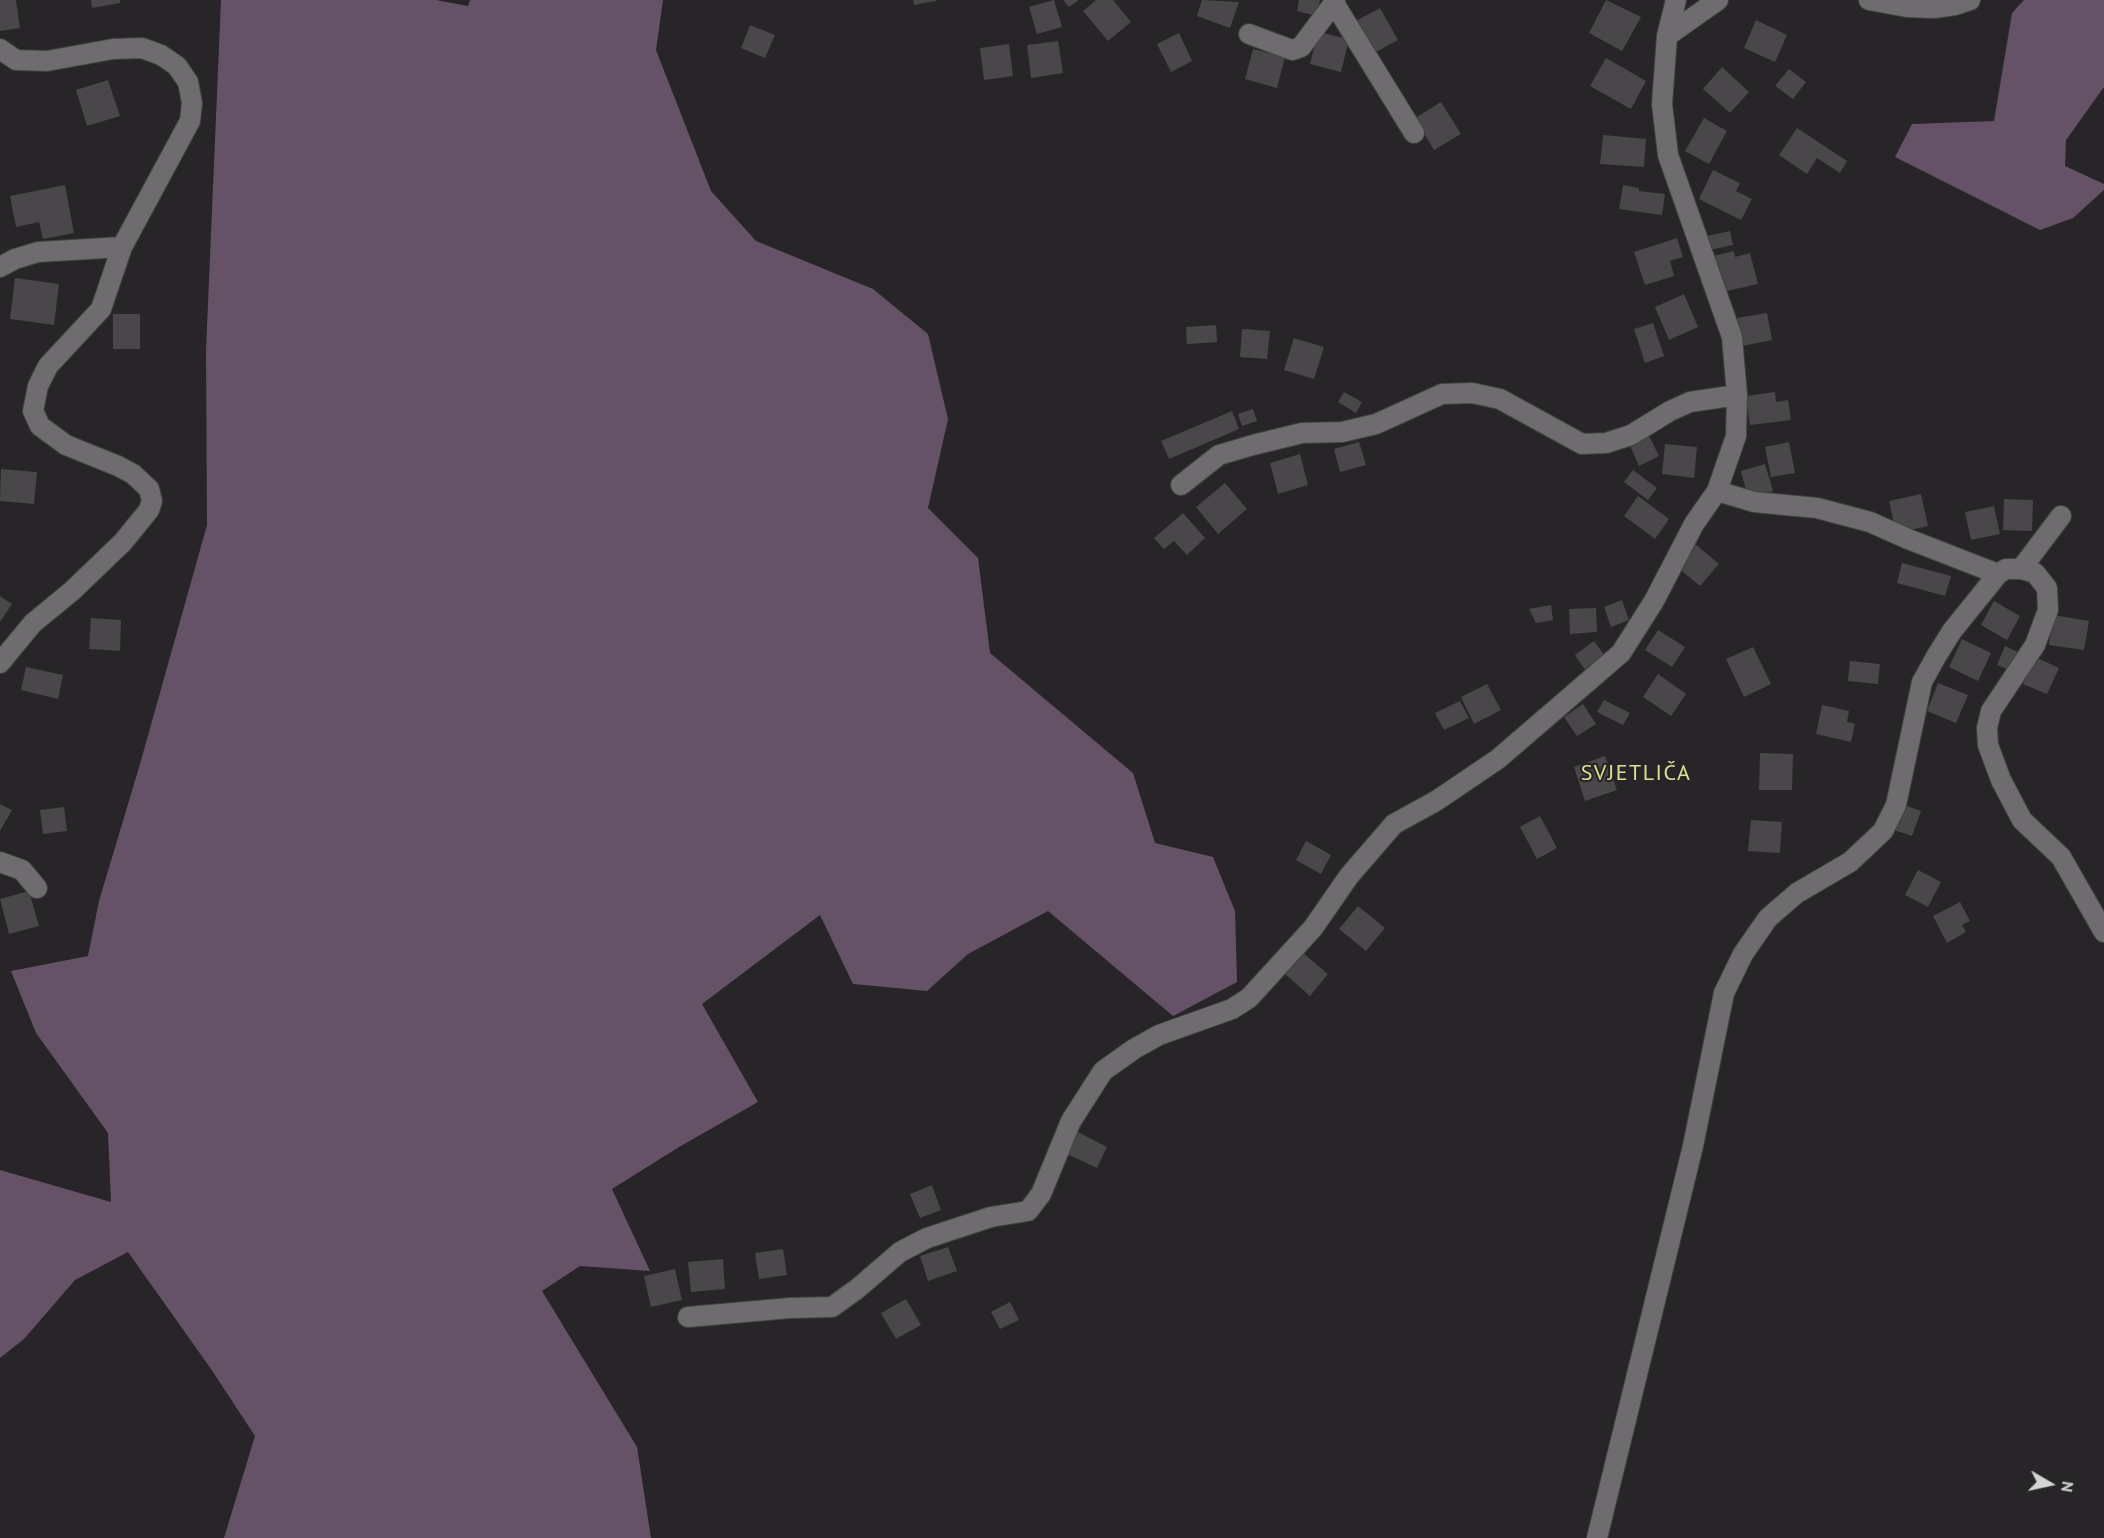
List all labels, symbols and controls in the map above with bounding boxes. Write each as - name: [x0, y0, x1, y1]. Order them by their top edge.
- district label: SVJETLIČA: [1581, 761, 1691, 787]
- north arrow: [2020, 1454, 2080, 1514]
- text: N: [2057, 1480, 2078, 1494]

